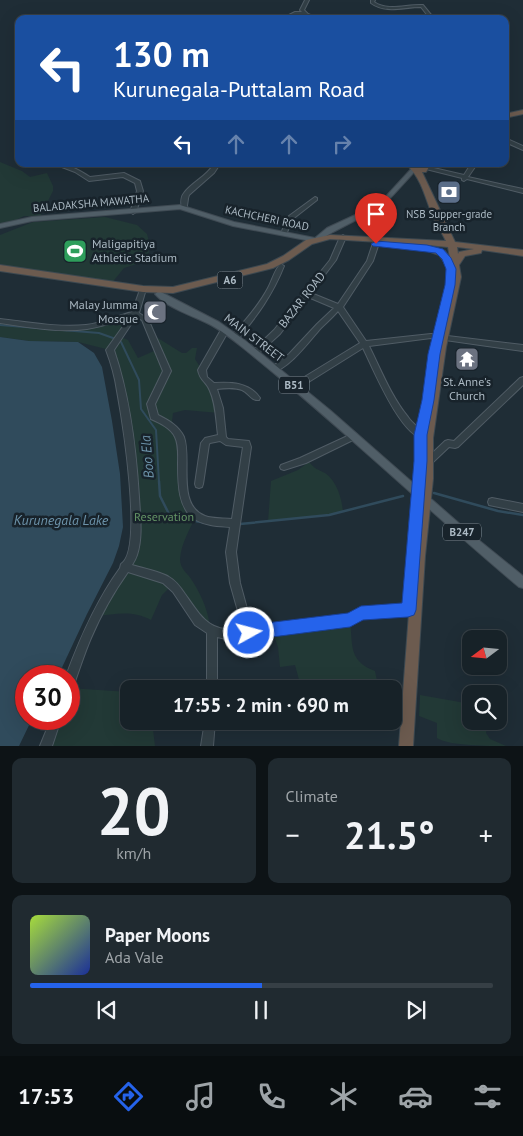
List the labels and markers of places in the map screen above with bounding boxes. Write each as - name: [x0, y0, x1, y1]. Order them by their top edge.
- bank icon: NSB Supper-grade Branch: [436, 179, 462, 205]
- pin: [355, 193, 397, 244]
- place label: NSB Supper-grade Branch: [406, 207, 492, 234]
- place label: Maligapitiya Athletic Stadium: [92, 236, 177, 265]
- sports icon: Maligapitiya Athletic Stadium: [62, 238, 88, 264]
- place label: Malay Jumma Mosque: [69, 297, 138, 326]
- mosque icon: Malay Jumma Mosque: [142, 299, 168, 325]
- temple icon: St. Anne's Church: [454, 346, 480, 372]
- place label: St. Anne's Church: [443, 374, 491, 403]

